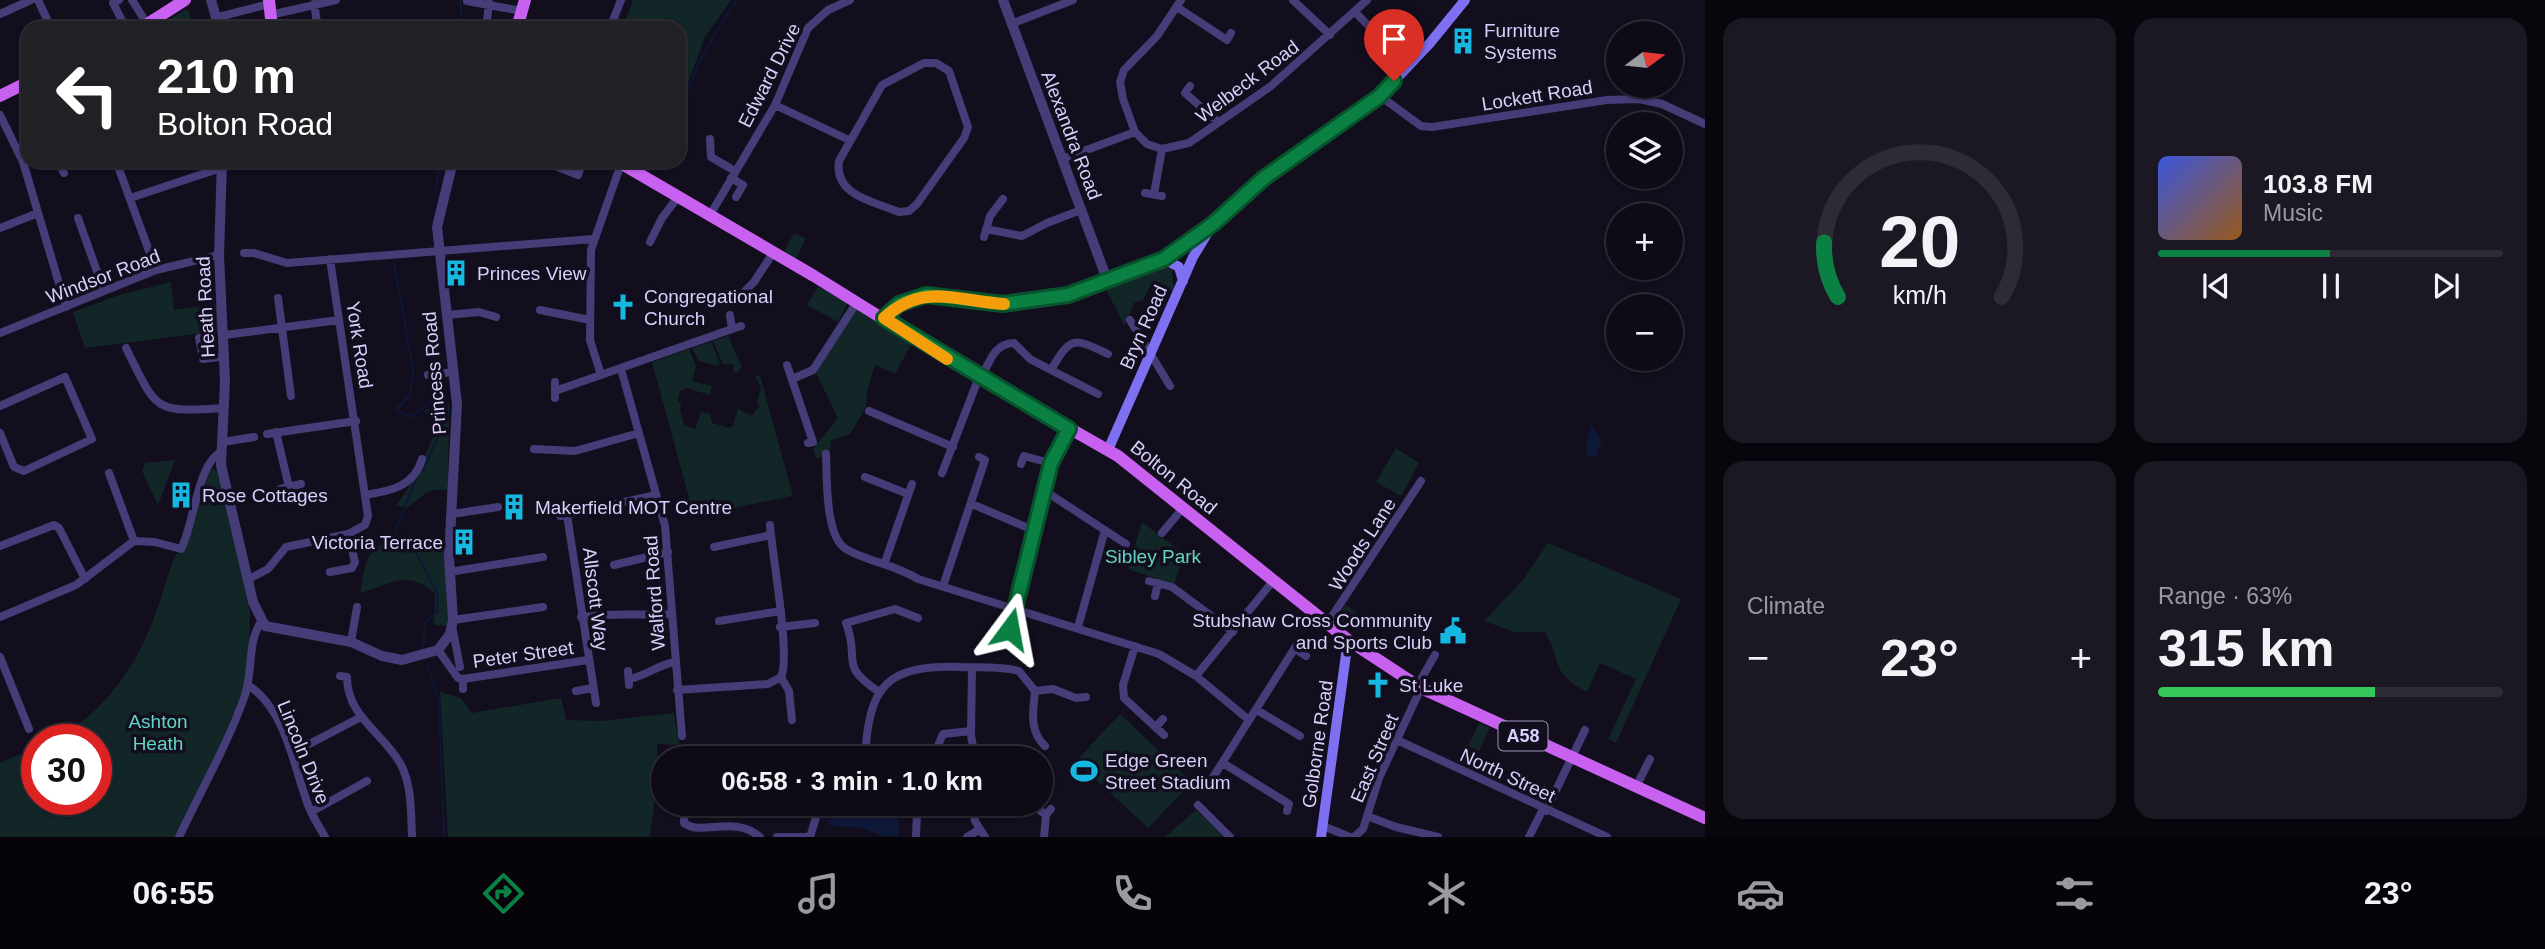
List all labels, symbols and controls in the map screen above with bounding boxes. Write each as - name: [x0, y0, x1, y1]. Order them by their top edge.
- pin: [1364, 9, 1424, 81]
- street label: Edward Drive: [734, 20, 805, 131]
- icon: arrive: [1375, 20, 1413, 58]
- place label: Furniture Systems: [1484, 20, 1560, 63]
- north arrow: [1606, 21, 1684, 98]
- map controls: [1606, 21, 1683, 371]
- building icon: Furniture Systems: [1448, 26, 1478, 56]
- street label: Welbeck Road: [1192, 36, 1303, 127]
- icon: left: [42, 49, 133, 140]
- text: 210 m: [157, 49, 296, 103]
- street label: Alexandra Road: [1037, 68, 1106, 203]
- street label: Lockett Road: [1480, 76, 1594, 115]
- text: Bolton Road: [157, 106, 333, 142]
- button: layers: [1606, 112, 1683, 189]
- text: 103.8 FM: [2263, 169, 2373, 199]
- text: Music: [2263, 200, 2323, 226]
- text: 20: [1879, 201, 1960, 282]
- button: +: [1606, 203, 1683, 280]
- street label: Windsor Road: [43, 245, 163, 308]
- street label: Heath Road: [192, 256, 219, 358]
- building icon: Princes View: [441, 258, 471, 288]
- place label: Princes View: [477, 263, 587, 284]
- icon: previous: [2197, 267, 2235, 305]
- icon: pause: [2312, 267, 2350, 305]
- icon: next: [2427, 267, 2465, 305]
- text: km/h: [1892, 281, 1947, 309]
- street label: Bryn Road: [1116, 282, 1171, 372]
- place label: Congregational Church: [644, 286, 773, 329]
- church icon: Congregational Church: [608, 292, 638, 322]
- button: −: [1606, 294, 1683, 371]
- street label: York Road: [342, 300, 377, 390]
- street label: Princess Road: [419, 310, 450, 435]
- street label: Bolton Road: [1126, 436, 1221, 518]
- building icon: Rose Cottages: [166, 480, 196, 510]
- place label: Rose Cottages: [202, 485, 328, 506]
- building icon: Makerfield MOT Centre: [499, 492, 529, 522]
- street label: Woods Lane: [1325, 494, 1400, 595]
- place label: Makerfield MOT Centre: [535, 497, 732, 518]
- building icon: Victoria Terrace: [449, 527, 479, 557]
- place label: Victoria Terrace: [312, 532, 443, 553]
- street label: Walford Road: [640, 535, 669, 651]
- street label: Allscott Way: [579, 546, 612, 652]
- park label: Sibley Park: [1105, 546, 1202, 567]
- text: Range · 63%: [2158, 583, 2292, 609]
- position arrow: [973, 592, 1047, 666]
- text: Climate: [1747, 593, 1825, 619]
- place label: Stubshaw Cross Community and Sports Club: [1192, 610, 1432, 653]
- public building icon: Stubshaw Cross Community and Sports Club: [1438, 616, 1468, 646]
- text: 315 km: [2158, 619, 2334, 677]
- text: 23°: [1880, 629, 1959, 687]
- street label: Peter Street: [471, 637, 575, 672]
- text: −: [1747, 637, 1769, 679]
- text: +: [2070, 637, 2092, 679]
- church icon: St Luke: [1363, 670, 1393, 700]
- place label: St Luke: [1399, 675, 1463, 696]
- street label: Golborne Road: [1298, 679, 1337, 809]
- street label: Lincoln Drive: [273, 697, 334, 807]
- street label: East Street: [1346, 710, 1403, 806]
- park label: Ashton Heath: [128, 711, 188, 754]
- road number: A58: [1498, 722, 1548, 750]
- speed limit sign: 30: [21, 724, 112, 815]
- street label: North Street: [1457, 744, 1559, 807]
- place label: Edge Green Street Stadium: [1105, 750, 1231, 793]
- sports icon: Edge Green Street Stadium: [1069, 756, 1099, 786]
- text: 06:58 · 3 min · 1.0 km: [721, 766, 983, 796]
- icon: directions: [479, 869, 528, 918]
- icon: music: [794, 869, 843, 918]
- icon: phone: [1108, 869, 1157, 918]
- icon: climate: [1422, 869, 1471, 918]
- icon: car: [1736, 869, 1785, 918]
- icon: filters: [2050, 869, 2099, 918]
- text: 06:55: [133, 875, 214, 911]
- text: 23°: [2364, 875, 2412, 911]

